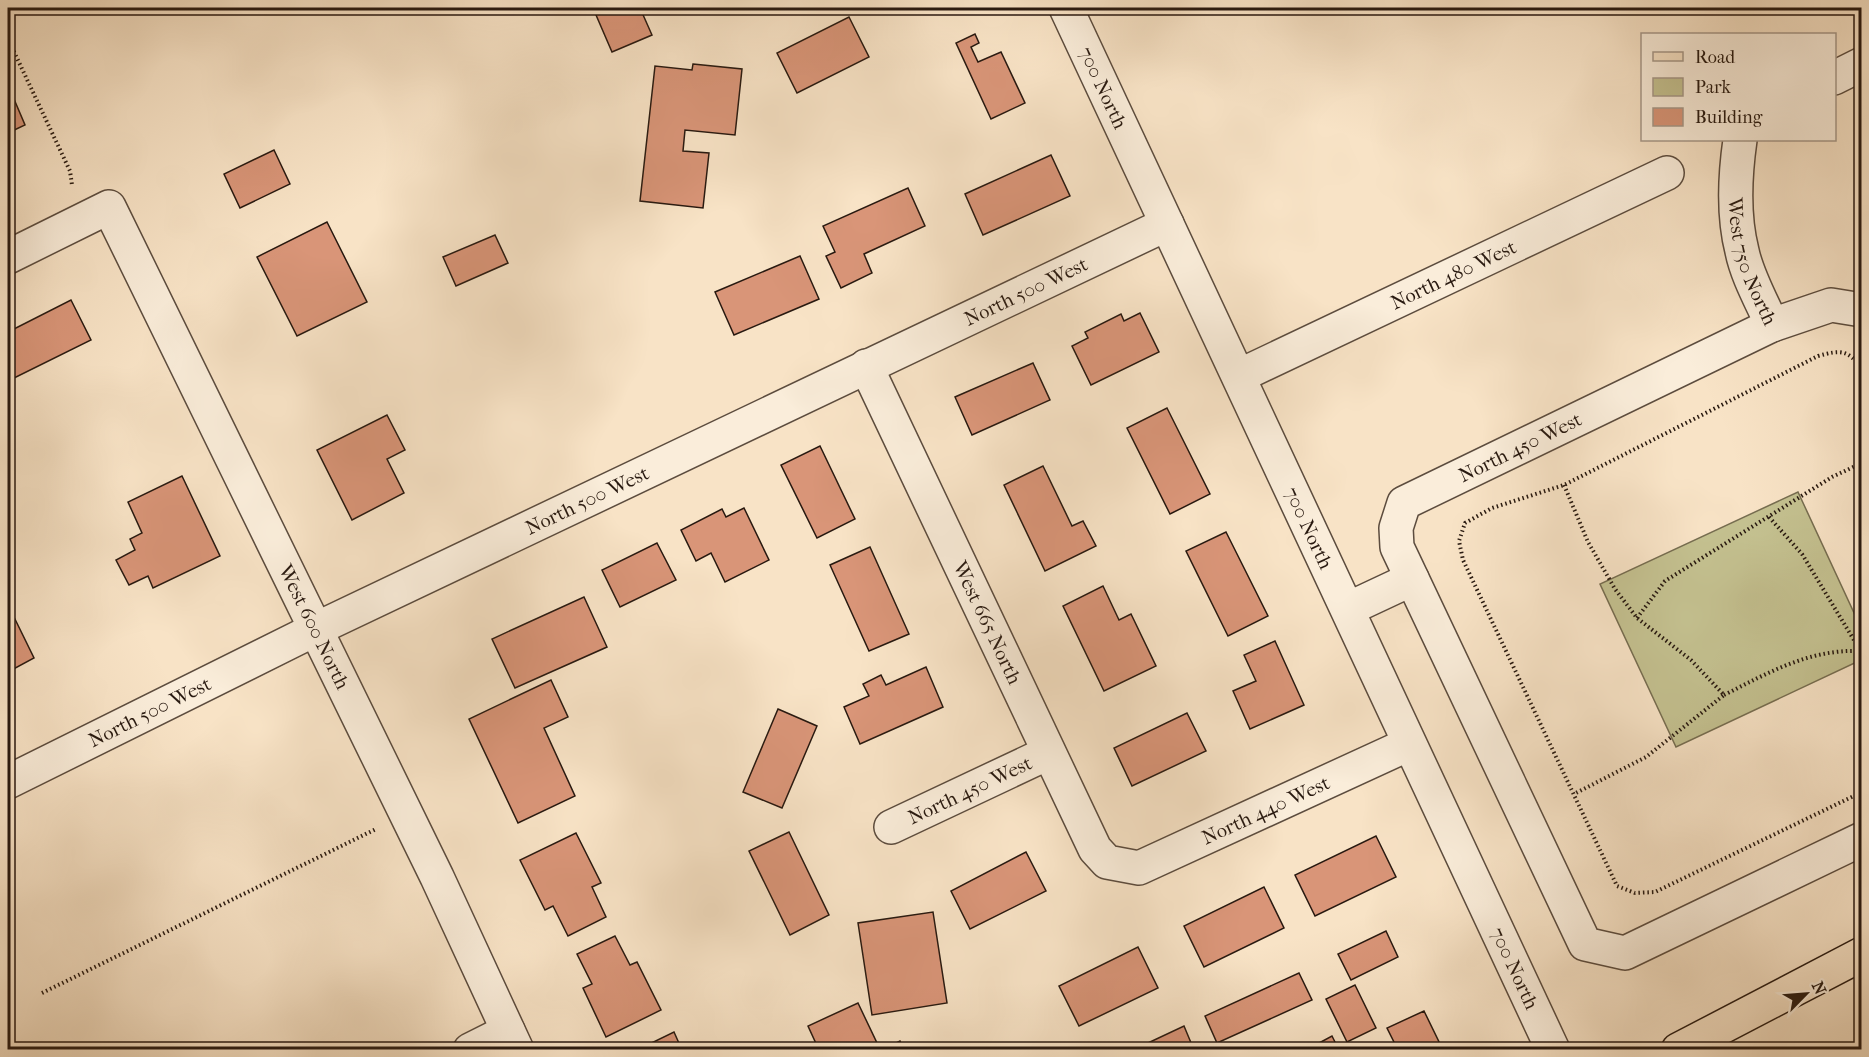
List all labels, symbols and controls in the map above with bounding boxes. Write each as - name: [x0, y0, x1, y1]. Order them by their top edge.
- legend: [1641, 33, 1836, 141]
- street label: 700 North: [1074, 43, 1132, 133]
- text: Road: [1695, 47, 1735, 68]
- text: Park: [1695, 77, 1732, 98]
- text: Building: [1695, 107, 1763, 128]
- street label: West 750 North: [1724, 196, 1782, 329]
- street label: North 480 West: [1387, 235, 1520, 314]
- street label: North 500 West: [961, 253, 1091, 331]
- street label: North 450 West: [1455, 408, 1585, 487]
- street label: North 500 West: [522, 461, 653, 540]
- street label: 700 North: [1280, 484, 1338, 574]
- street label: West 665 North: [948, 557, 1027, 689]
- street label: West 600 North: [273, 560, 355, 694]
- street label: North 500 West: [85, 672, 215, 752]
- street label: North 450 West: [904, 751, 1035, 829]
- street label: North 440 West: [1198, 771, 1333, 850]
- street label: 700 North: [1485, 924, 1544, 1014]
- north arrow: [1776, 964, 1836, 1024]
- text: N: [1808, 978, 1831, 998]

